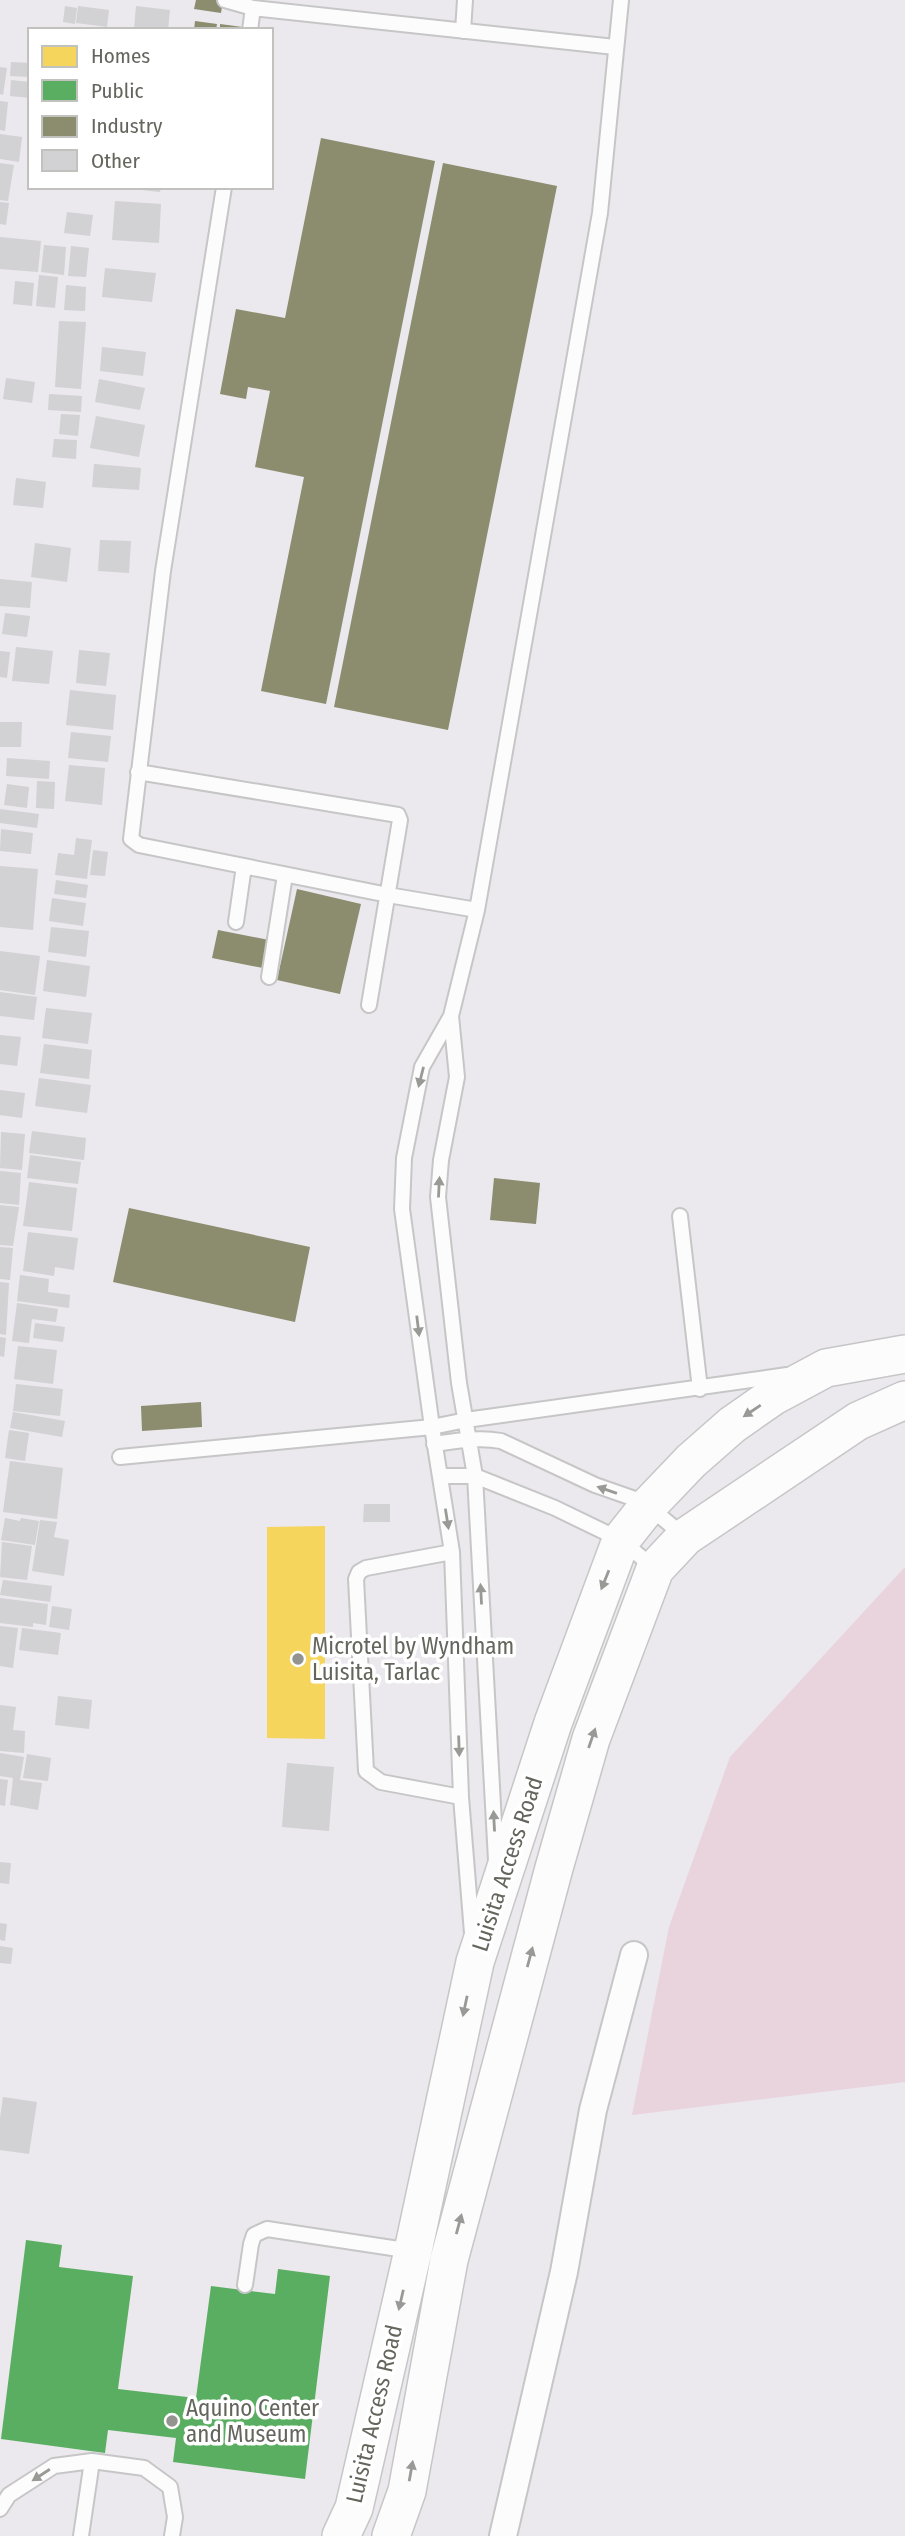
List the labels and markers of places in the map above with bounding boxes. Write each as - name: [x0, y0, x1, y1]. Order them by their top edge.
- place label: Microtel by Wyndham Luisita, Tarlac: [312, 1632, 514, 1686]
- marker: Microtel by Wyndham Luisita, Tarlac: [290, 1651, 306, 1667]
- place label: Aquino Center and Museum: [186, 2394, 319, 2448]
- marker: Aquino Center and Museum: [164, 2413, 180, 2429]

